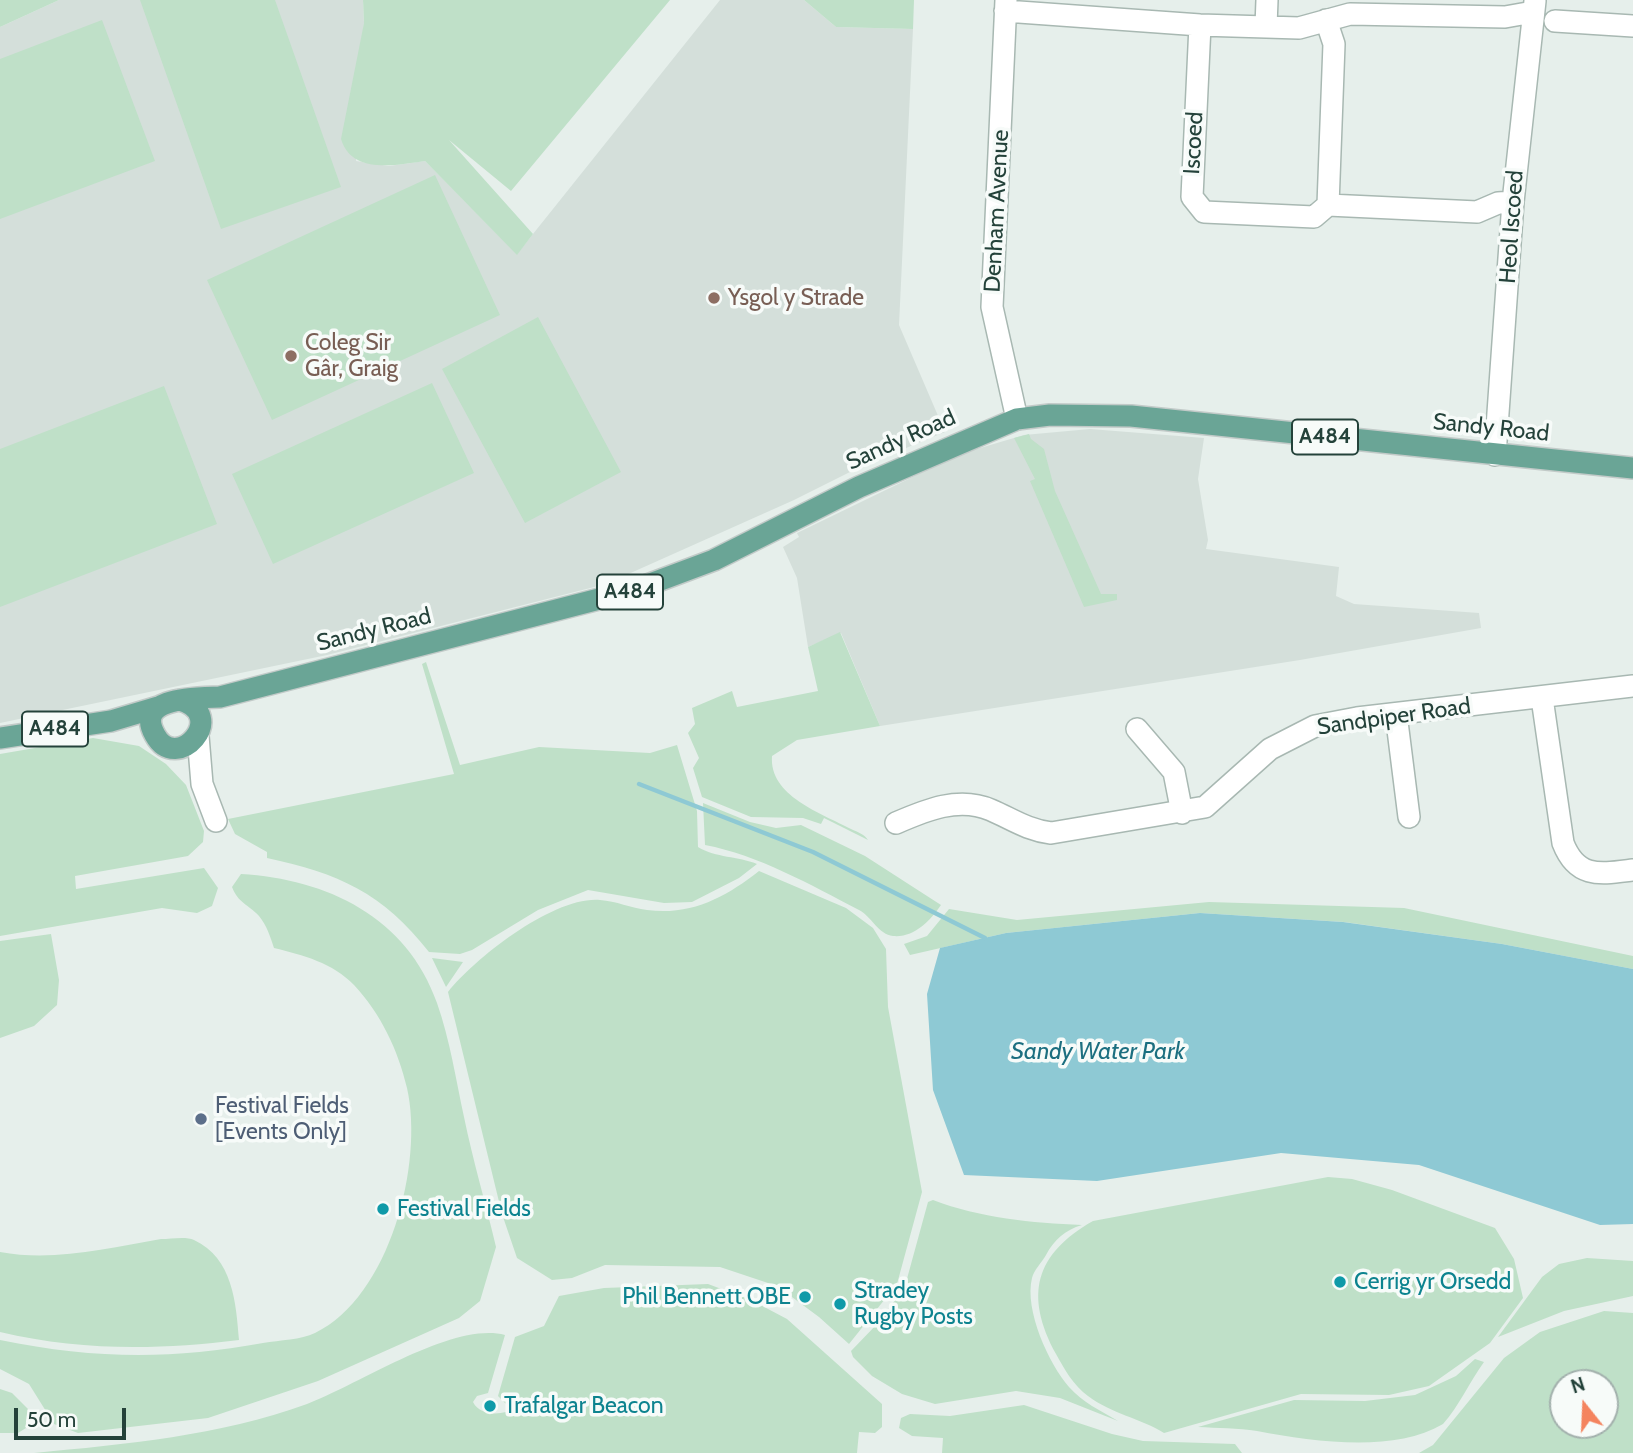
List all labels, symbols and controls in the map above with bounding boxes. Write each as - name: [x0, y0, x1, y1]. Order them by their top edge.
- street label: Iscoed: [1179, 111, 1209, 175]
- street label: Denham Avenue: [979, 129, 1015, 293]
- street label: Heol Iscoed: [1494, 169, 1530, 285]
- place label: Ysgol y Strade: [728, 284, 864, 312]
- marker: Ysgol y Strade: [706, 290, 722, 306]
- place label: Coleg Sir Gâr, Graig: [305, 329, 398, 383]
- marker: Coleg Sir Gâr, Graig: [283, 348, 299, 364]
- street label: Sandy Road: [842, 404, 960, 476]
- street label: Sandy Road: [1431, 408, 1551, 448]
- road number: A484: [1292, 420, 1358, 454]
- road number: A484: [597, 574, 663, 610]
- street label: Sandy Road: [314, 602, 434, 658]
- street label: Sandpiper Road: [1315, 693, 1473, 741]
- road number: A484: [22, 712, 88, 746]
- water label: Sandy Water Park: [1011, 1038, 1185, 1066]
- place label: Festival Fields [Events Only]: [215, 1092, 349, 1146]
- marker: Festival Fields [Events Only]: [193, 1111, 209, 1127]
- place label: Festival Fields: [397, 1195, 531, 1223]
- marker: Festival Fields: [375, 1201, 391, 1217]
- place label: Cerrig yr Orsedd: [1354, 1268, 1511, 1296]
- marker: Cerrig yr Orsedd: [1332, 1274, 1348, 1290]
- place label: Stradey Rugby Posts: [854, 1277, 973, 1331]
- place label: Phil Bennett OBE: [622, 1283, 791, 1311]
- marker: Phil Bennett OBE: [797, 1289, 813, 1305]
- marker: Stradey Rugby Posts: [832, 1296, 848, 1312]
- north arrow: [1549, 1369, 1619, 1439]
- text: N: [1568, 1372, 1588, 1398]
- place label: Trafalgar Beacon: [504, 1392, 664, 1420]
- scale bar: [18, 1394, 130, 1438]
- marker: Trafalgar Beacon: [482, 1398, 498, 1414]
- text: 50 m: [27, 1407, 76, 1432]

